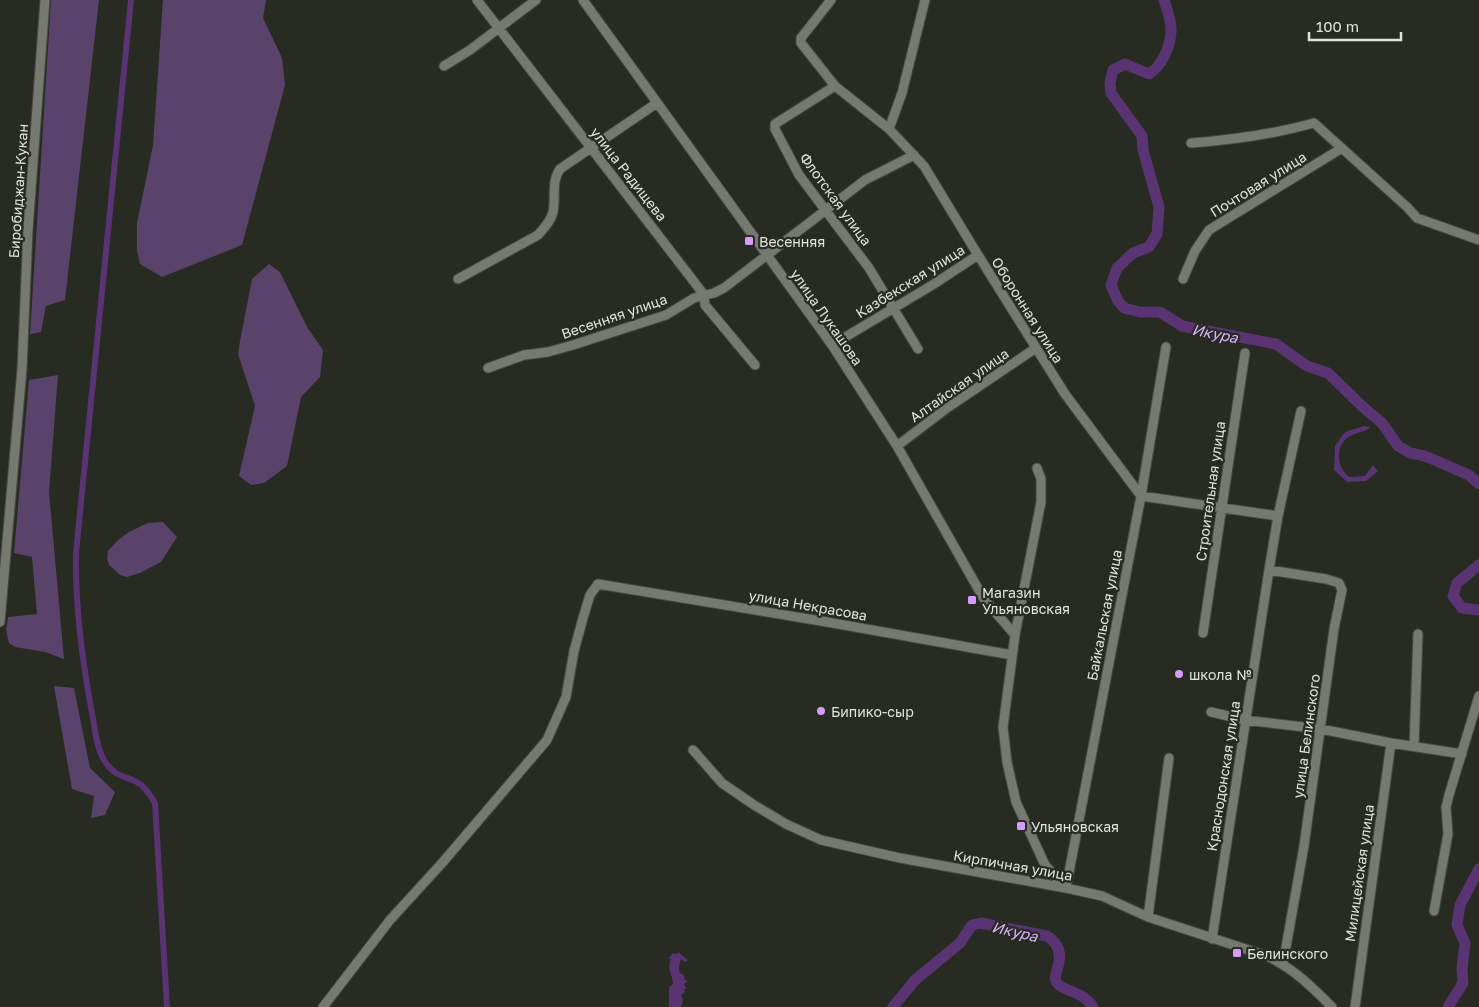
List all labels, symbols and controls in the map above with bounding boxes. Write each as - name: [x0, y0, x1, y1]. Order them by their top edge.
- scale bar: [1309, 10, 1402, 42]
- text: 100 m: [1316, 17, 1359, 35]
- street label: Биробиджан-Кукан: [5, 123, 31, 259]
- street label: улица Радищева: [587, 124, 671, 224]
- street label: Почтовая улица: [1207, 148, 1309, 220]
- street label: Флотская улица: [797, 149, 875, 249]
- place label: Весенняя: [759, 233, 825, 250]
- marker: Весенняя: [743, 235, 755, 247]
- street label: Казбекская улица: [852, 241, 968, 321]
- street label: Оборонная улица: [989, 254, 1067, 366]
- street label: улица Лукашова: [787, 266, 867, 368]
- street label: Весенняя улица: [559, 290, 669, 342]
- water label: Икура: [1190, 320, 1240, 347]
- street label: Алтайская улица: [906, 345, 1012, 425]
- street label: Строительная улица: [1192, 420, 1228, 562]
- street label: Байкальская улица: [1083, 548, 1125, 682]
- place label: Магазин Ульяновская: [982, 584, 1070, 617]
- street label: улица Некрасова: [748, 586, 868, 624]
- marker: Магазин Ульяновская: [966, 594, 978, 606]
- place label: школа №: [1189, 666, 1252, 683]
- marker: школа №: [1173, 668, 1185, 680]
- street label: улица Белинского: [1289, 673, 1323, 799]
- street label: Краснодонская улица: [1203, 700, 1243, 852]
- place label: Бипико-сыр: [831, 703, 914, 720]
- marker: Бипико-сыр: [815, 705, 827, 717]
- street label: Милицейская улица: [1341, 803, 1377, 943]
- place label: Ульяновская: [1031, 818, 1119, 835]
- marker: Ульяновская: [1015, 820, 1027, 832]
- street label: Кирпичная улица: [952, 846, 1074, 884]
- water label: Икура: [990, 917, 1040, 946]
- place label: Белинского: [1247, 945, 1328, 962]
- marker: Белинского: [1231, 947, 1243, 959]

